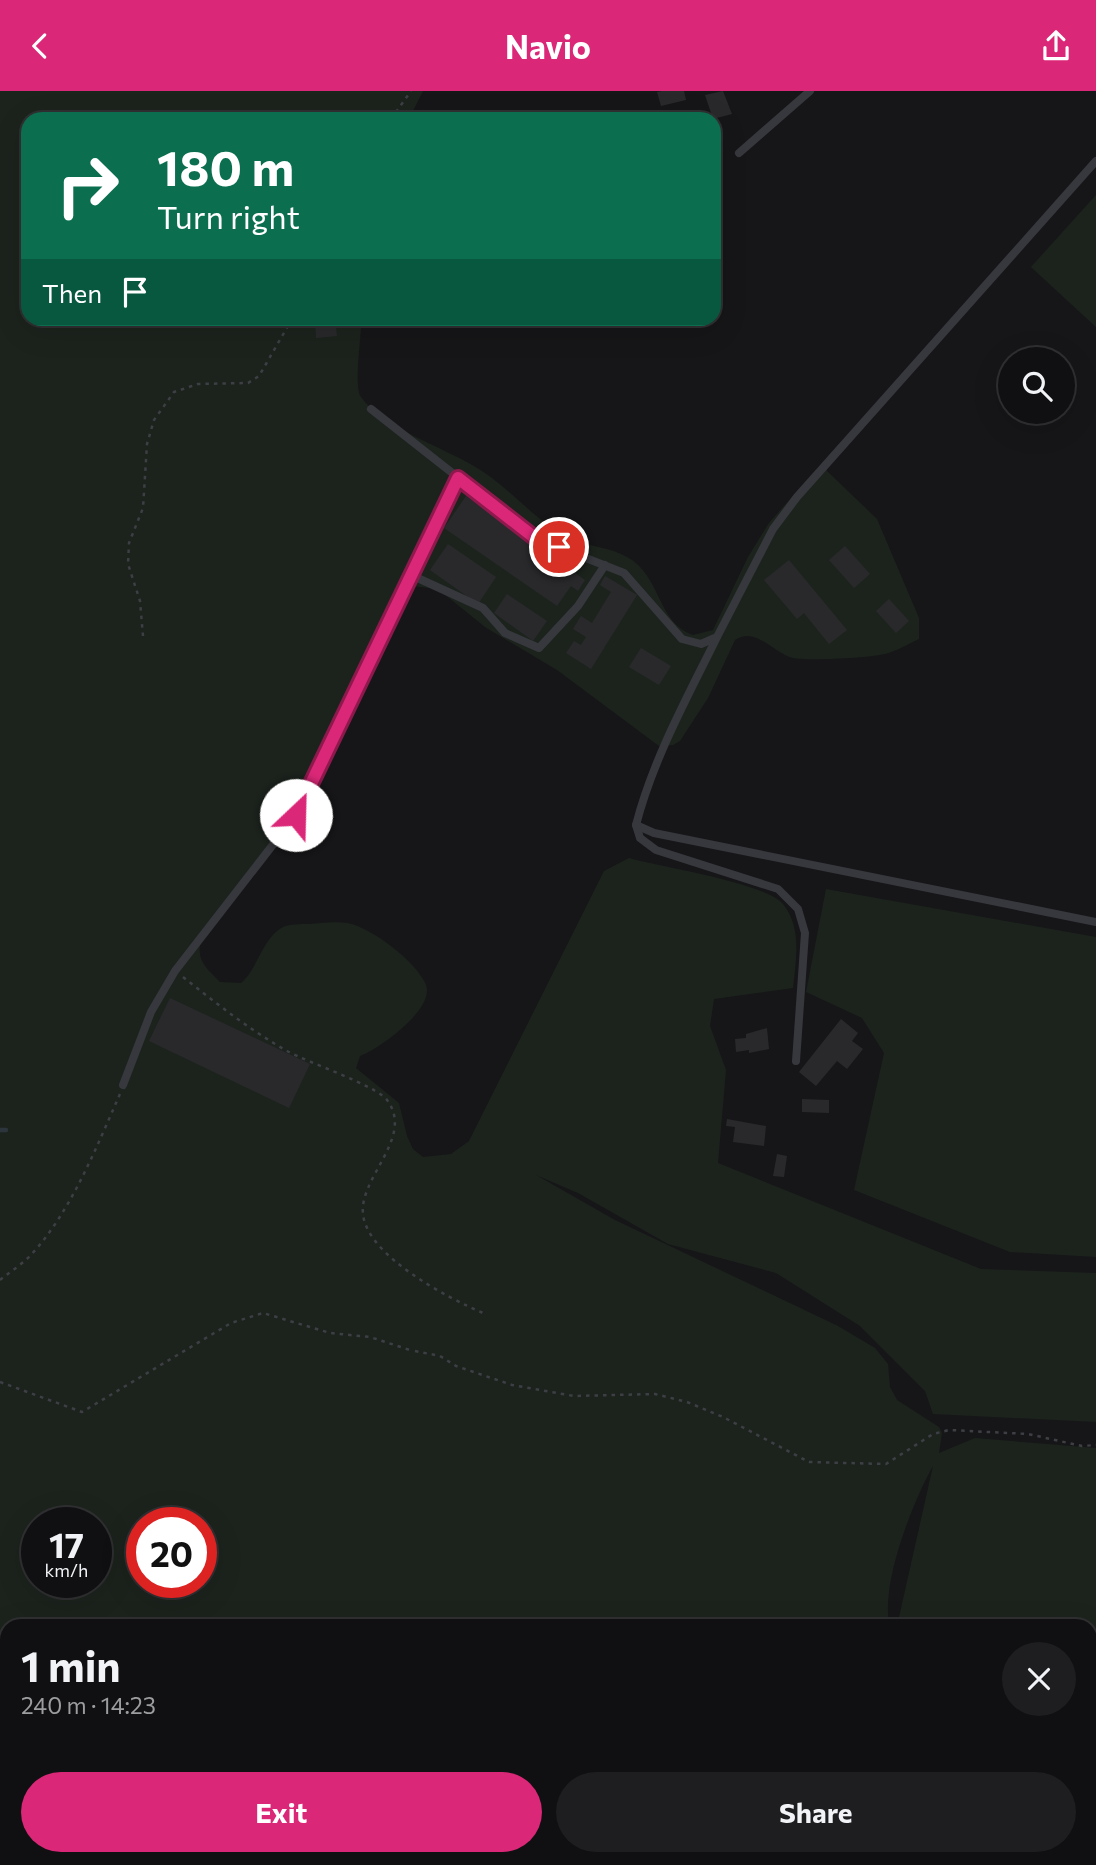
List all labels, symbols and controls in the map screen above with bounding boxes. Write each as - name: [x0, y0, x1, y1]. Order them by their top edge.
- text: Navio: [505, 26, 591, 66]
- icon: back: [21, 27, 59, 65]
- icon: share: [1037, 27, 1075, 65]
- text: 180 m: [157, 136, 294, 196]
- icon: right: [42, 140, 133, 231]
- text: Turn right: [157, 196, 300, 236]
- icon: arrive: [116, 273, 154, 311]
- text: Then: [42, 277, 102, 308]
- map controls: [998, 347, 1075, 424]
- button: search: [998, 347, 1075, 424]
- pin: [529, 517, 589, 577]
- icon: arrive: [540, 528, 578, 566]
- position arrow: [259, 778, 333, 852]
- speed limit sign: 20: [126, 1507, 217, 1598]
- text: 17: [49, 1522, 84, 1565]
- text: km/h: [45, 1559, 88, 1581]
- text: 1 min: [21, 1639, 121, 1691]
- button: close: [1002, 1642, 1076, 1716]
- text: 240 m · 14:23: [21, 1691, 156, 1719]
- button: Exit: [21, 1772, 542, 1852]
- button: Share: [556, 1772, 1076, 1852]

